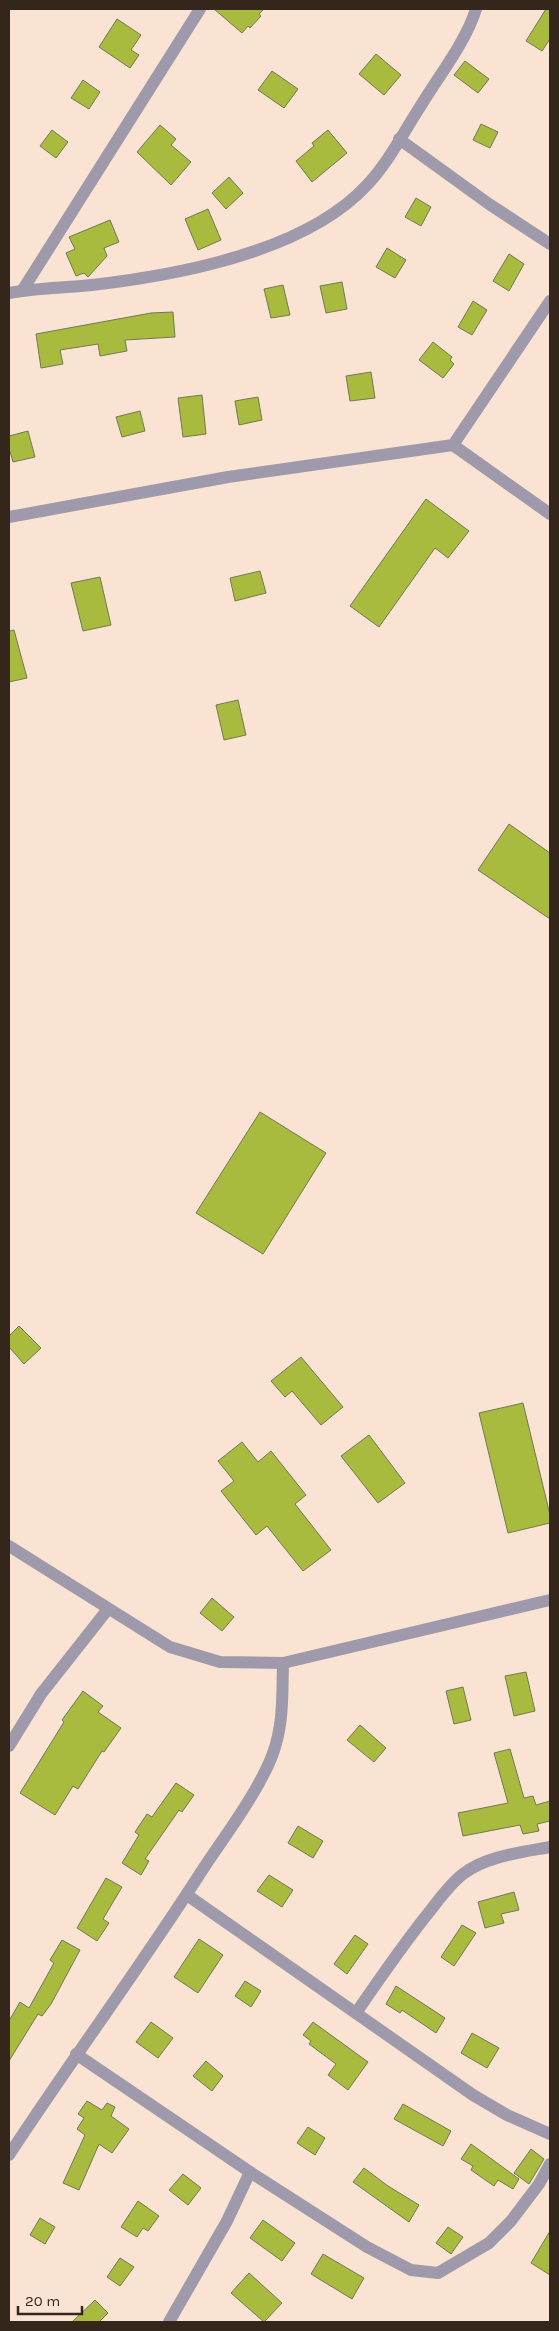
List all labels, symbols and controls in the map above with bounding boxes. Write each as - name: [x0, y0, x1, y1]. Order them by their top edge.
- scale bar: [18, 2284, 81, 2316]
- text: 20 m: [25, 2292, 60, 2310]

